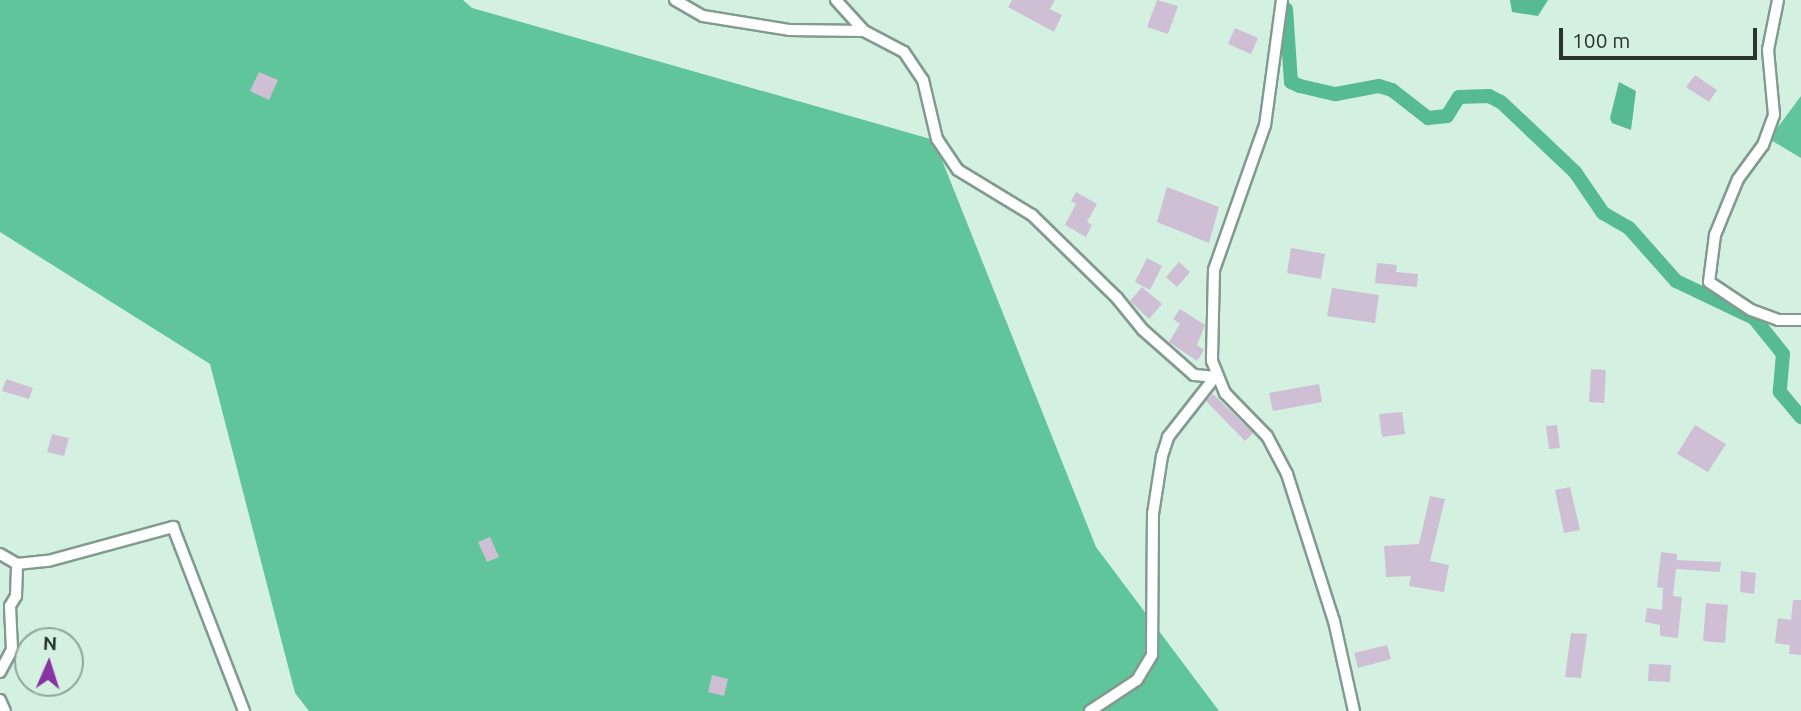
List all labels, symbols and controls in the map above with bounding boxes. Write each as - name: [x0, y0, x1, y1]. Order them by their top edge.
- scale bar: [1563, 14, 1761, 58]
- text: 100 m: [1572, 28, 1630, 52]
- north arrow: [14, 627, 84, 697]
- text: N: [42, 632, 58, 654]

